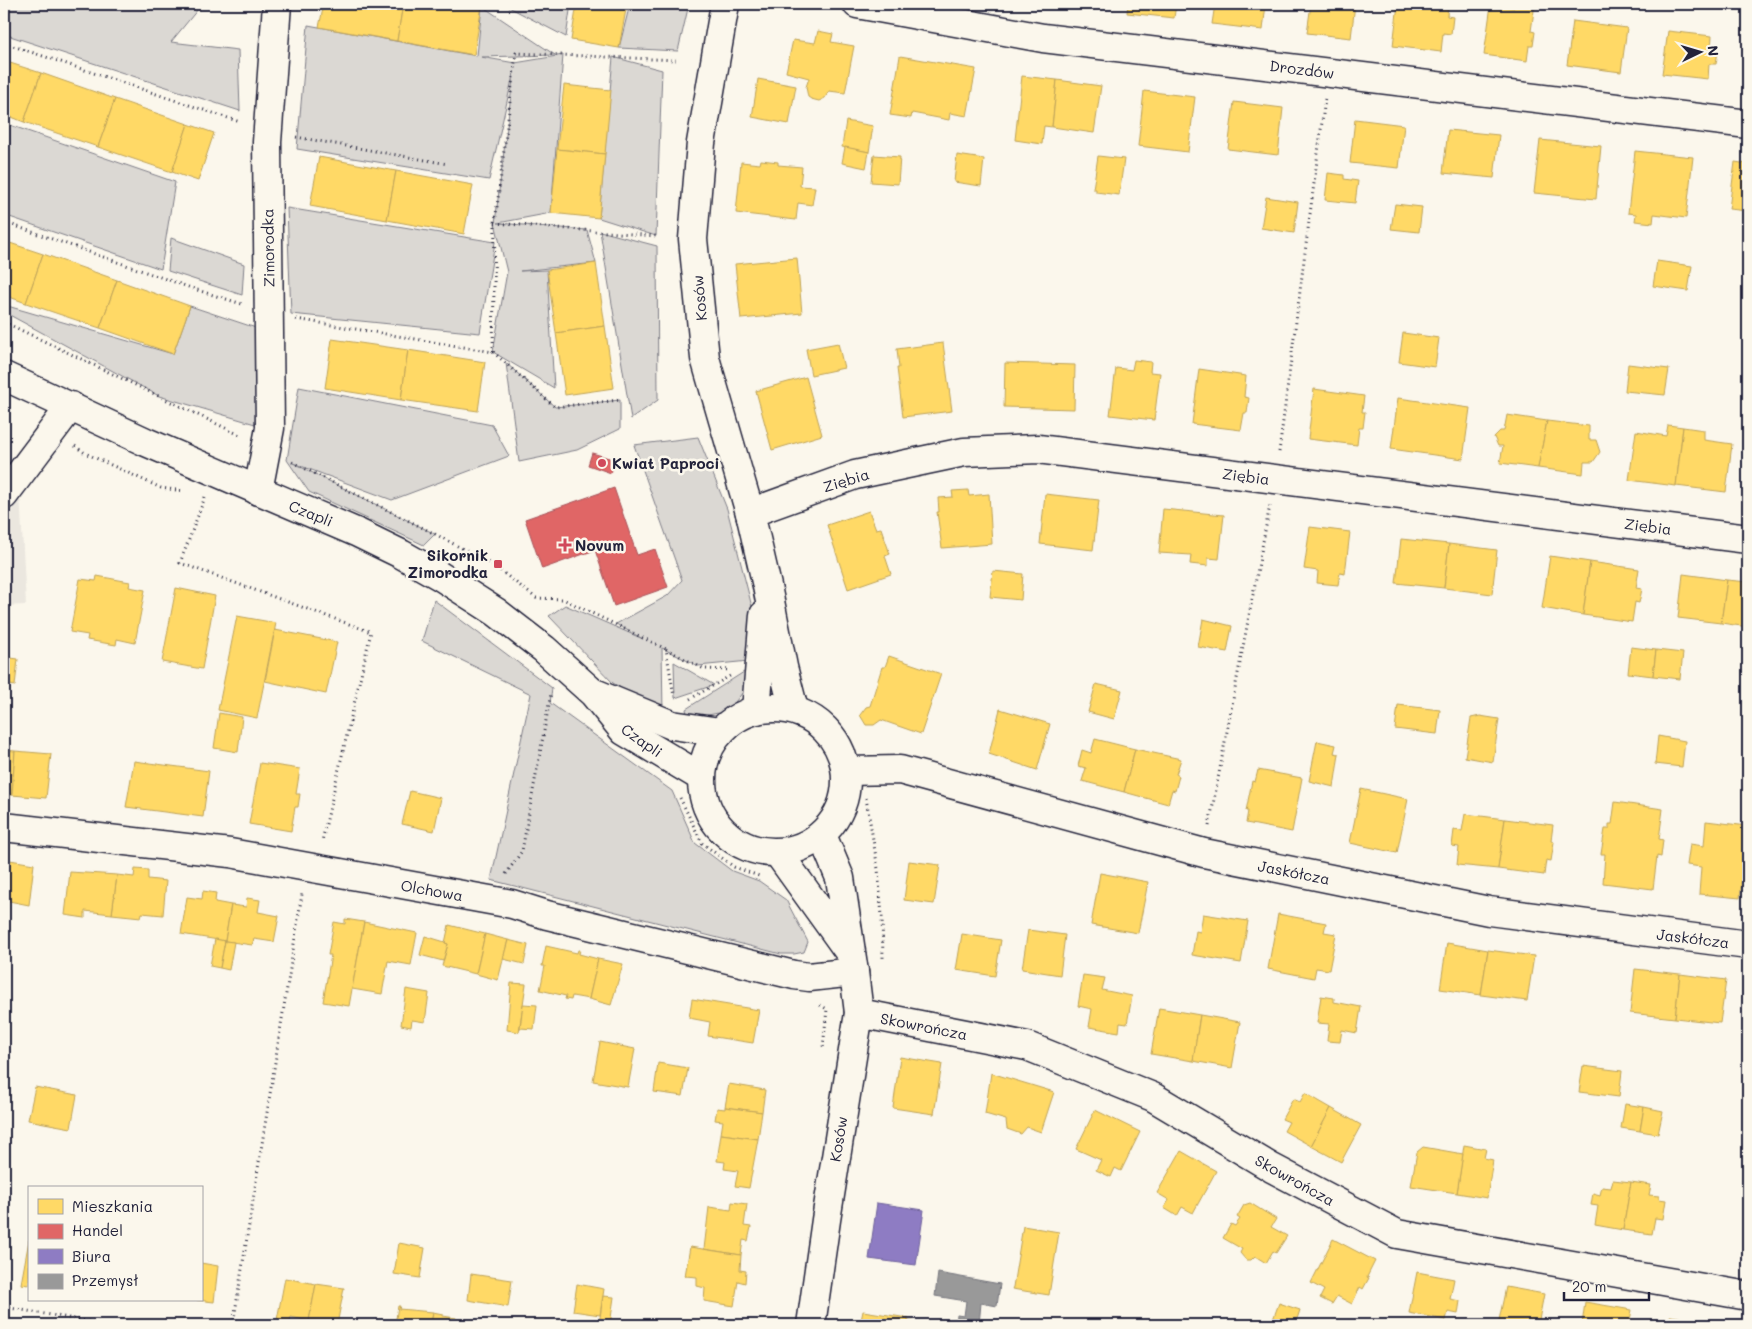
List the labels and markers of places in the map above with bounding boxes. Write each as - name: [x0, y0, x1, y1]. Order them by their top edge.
- place label: Kwiat Paproci: [612, 453, 720, 473]
- marker: Kwiat Paproci: [596, 457, 608, 469]
- place label: Novum: [575, 535, 624, 555]
- marker: Novum: [559, 539, 571, 551]
- place label: Sikornik Zimorodka: [408, 545, 488, 582]
- marker: Sikornik Zimorodka: [492, 558, 504, 570]

